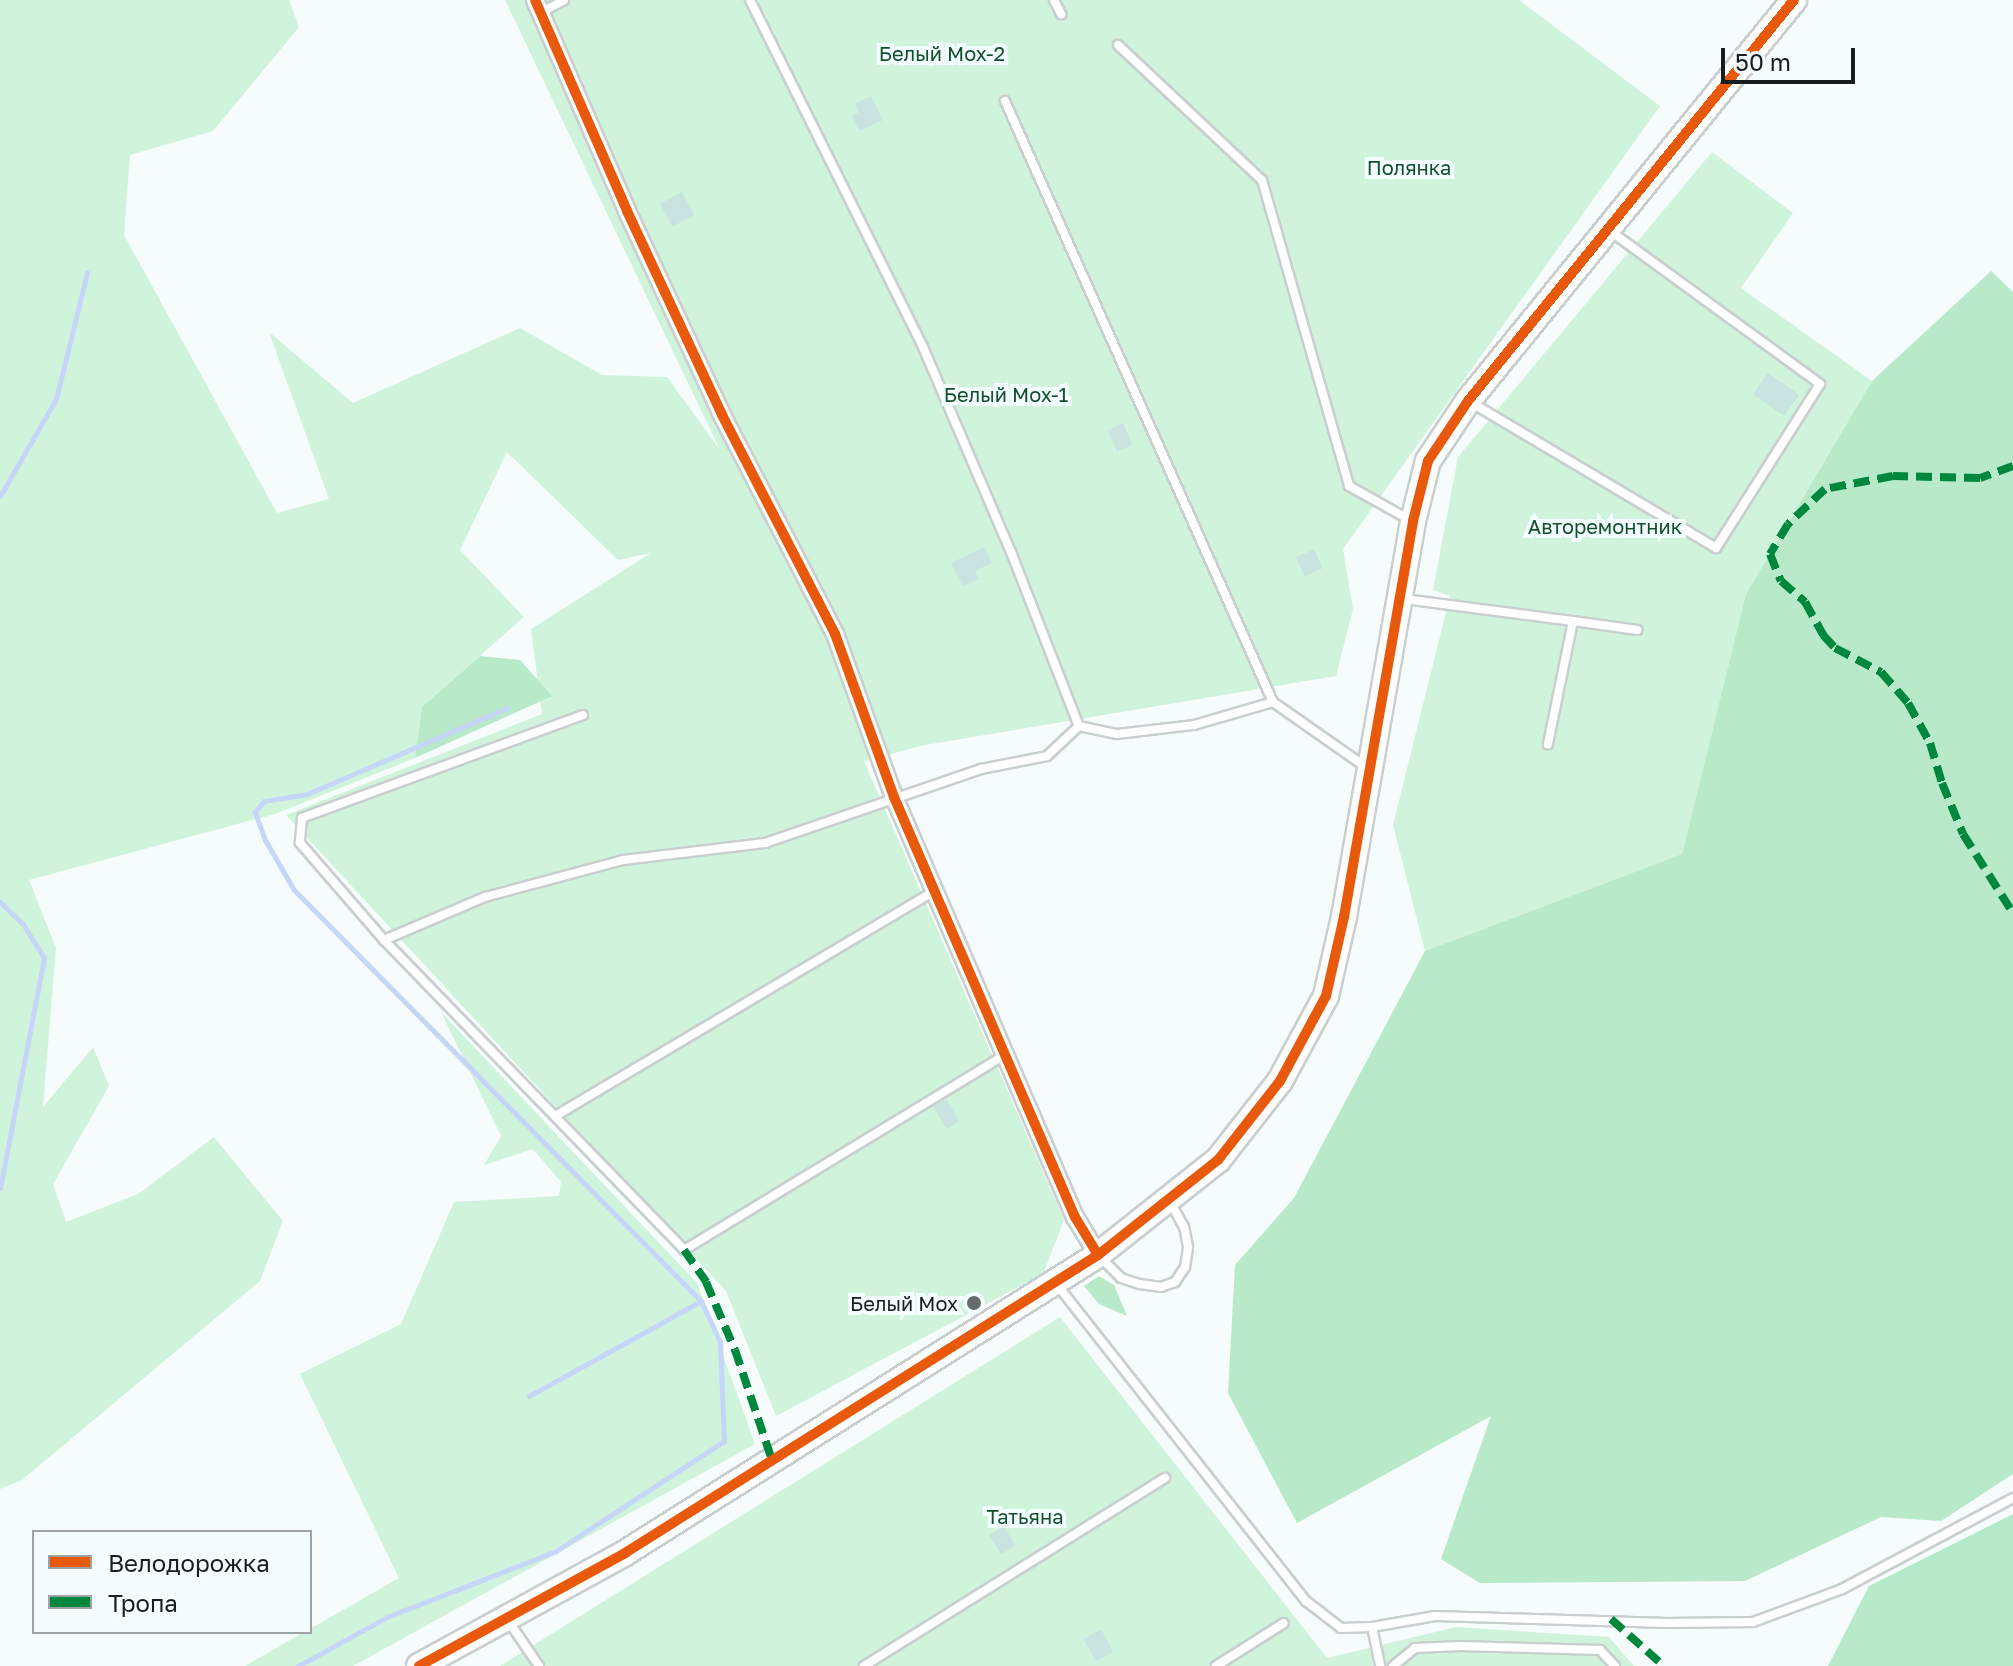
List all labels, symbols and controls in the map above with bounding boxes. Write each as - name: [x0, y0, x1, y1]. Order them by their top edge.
- scale bar: [1725, 32, 1859, 82]
- park label: Белый Мох-2: [879, 41, 1005, 65]
- text: 50 m: [1735, 47, 1791, 76]
- park label: Полянка: [1367, 155, 1451, 179]
- park label: Белый Мох-1: [944, 382, 1068, 406]
- park label: Авторемонтник: [1528, 514, 1682, 538]
- place label: Белый Мох: [850, 1291, 958, 1315]
- marker: Белый Мох: [965, 1294, 983, 1312]
- park label: Татьяна: [987, 1504, 1063, 1528]
- legend: [32, 1530, 312, 1634]
- text: Велодорожка: [108, 1548, 270, 1577]
- text: Тропа: [108, 1588, 178, 1617]

